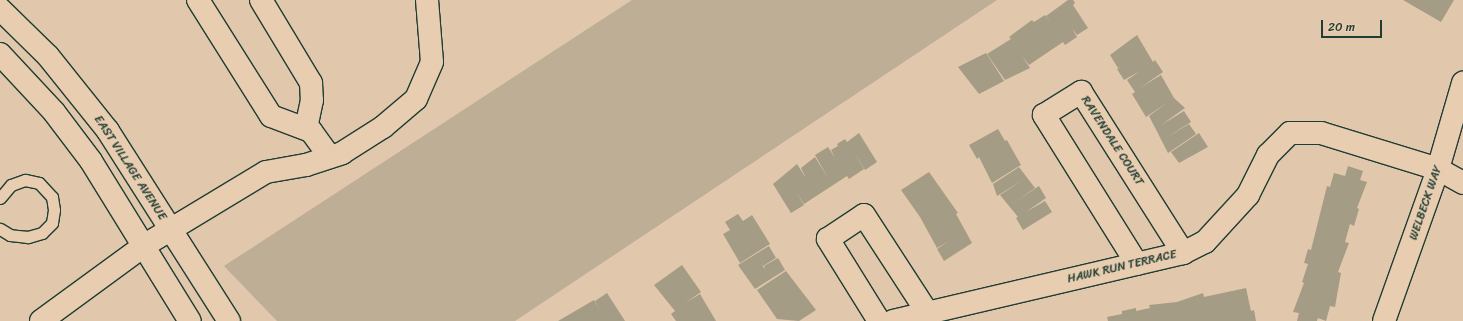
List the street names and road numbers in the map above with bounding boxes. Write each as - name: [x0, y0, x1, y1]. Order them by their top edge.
- street label: RAVENDALE COURT: [1078, 93, 1146, 189]
- street label: EAST VILLAGE AVENUE: [90, 112, 170, 224]
- street label: WELBECK WAY: [1407, 164, 1445, 242]
- street label: HAWK RUN TERRACE: [1066, 247, 1178, 287]

